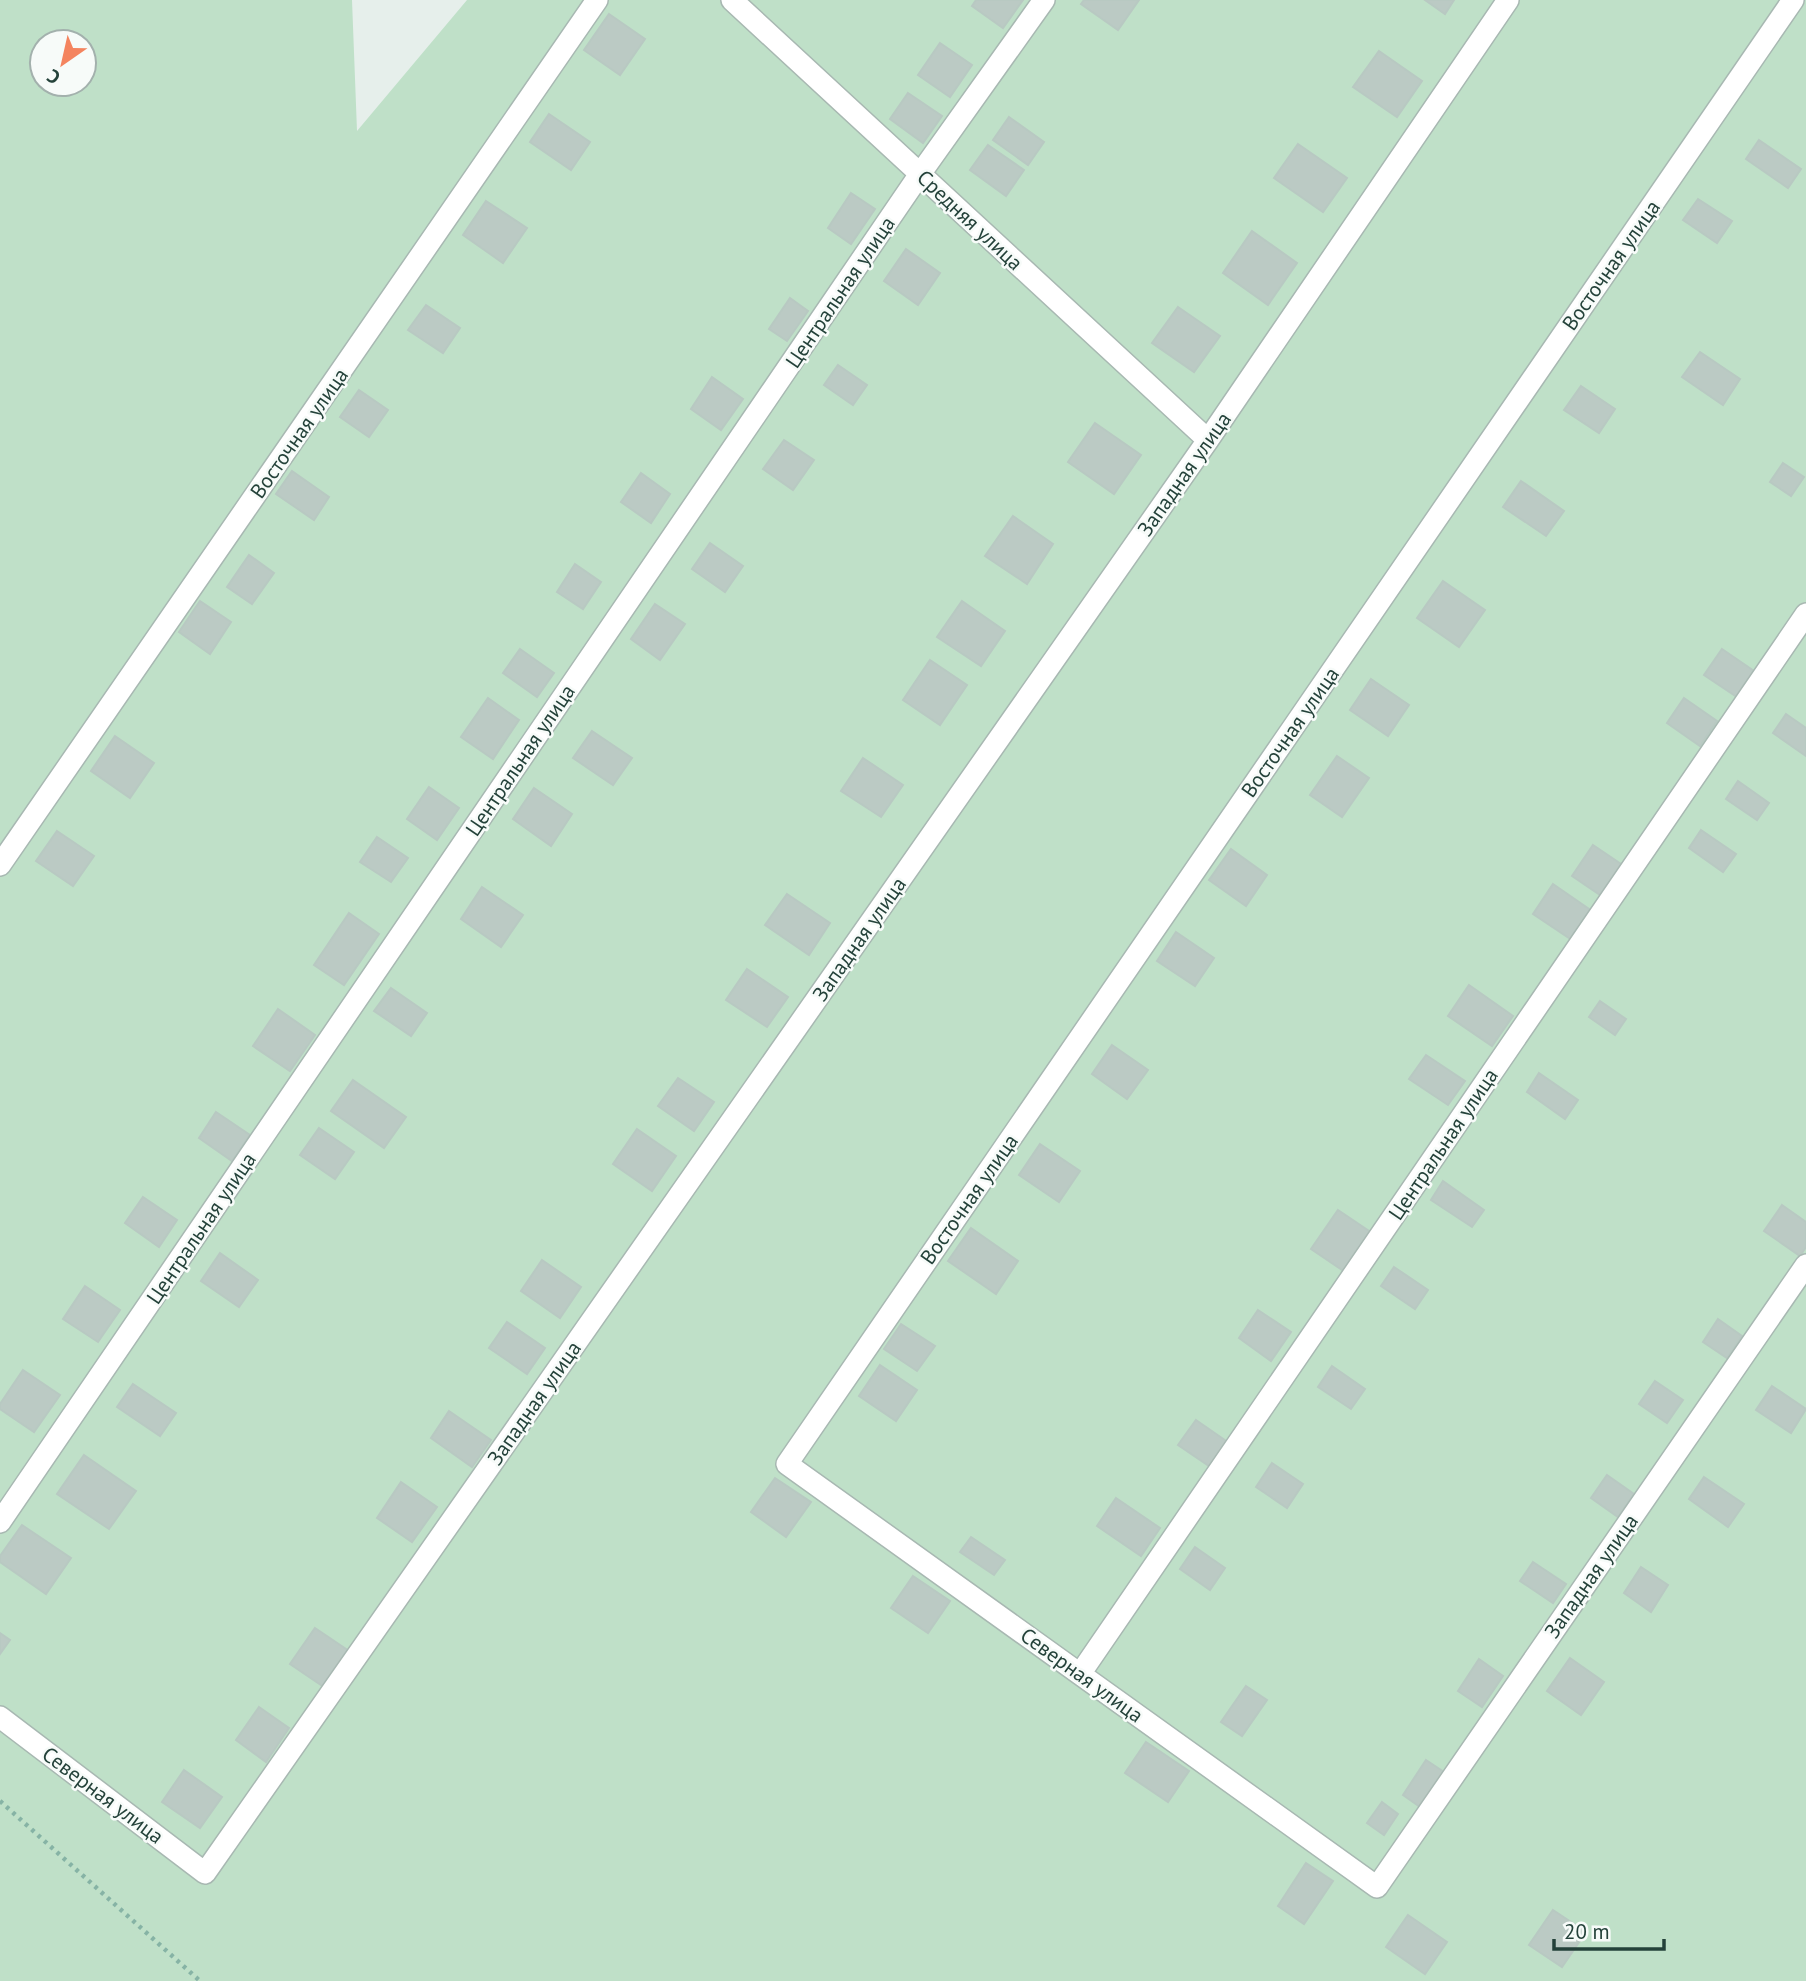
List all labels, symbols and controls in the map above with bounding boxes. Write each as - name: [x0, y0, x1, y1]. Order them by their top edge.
- north arrow: [28, 28, 98, 98]
- text: С: [42, 64, 65, 90]
- street label: Средняя улица: [911, 164, 1029, 276]
- street label: Восточная улица: [1556, 195, 1666, 335]
- street label: Центральная улица: [779, 211, 901, 373]
- street label: Восточная улица: [244, 363, 354, 503]
- street label: Западная улица: [1131, 407, 1237, 541]
- street label: Восточная улица: [1235, 662, 1345, 802]
- street label: Центральная улица: [459, 679, 581, 841]
- street label: Западная улица: [806, 872, 912, 1006]
- street label: Центральная улица: [1382, 1063, 1504, 1225]
- street label: Восточная улица: [914, 1129, 1024, 1269]
- street label: Центральная улица: [140, 1147, 262, 1309]
- street label: Западная улица: [481, 1336, 587, 1470]
- street label: Западная улица: [1538, 1509, 1644, 1643]
- street label: Северная улица: [1015, 1621, 1149, 1729]
- street label: Северная улица: [37, 1741, 169, 1849]
- scale bar: [1554, 1908, 1664, 1952]
- text: 20 m: [1564, 1918, 1610, 1945]

